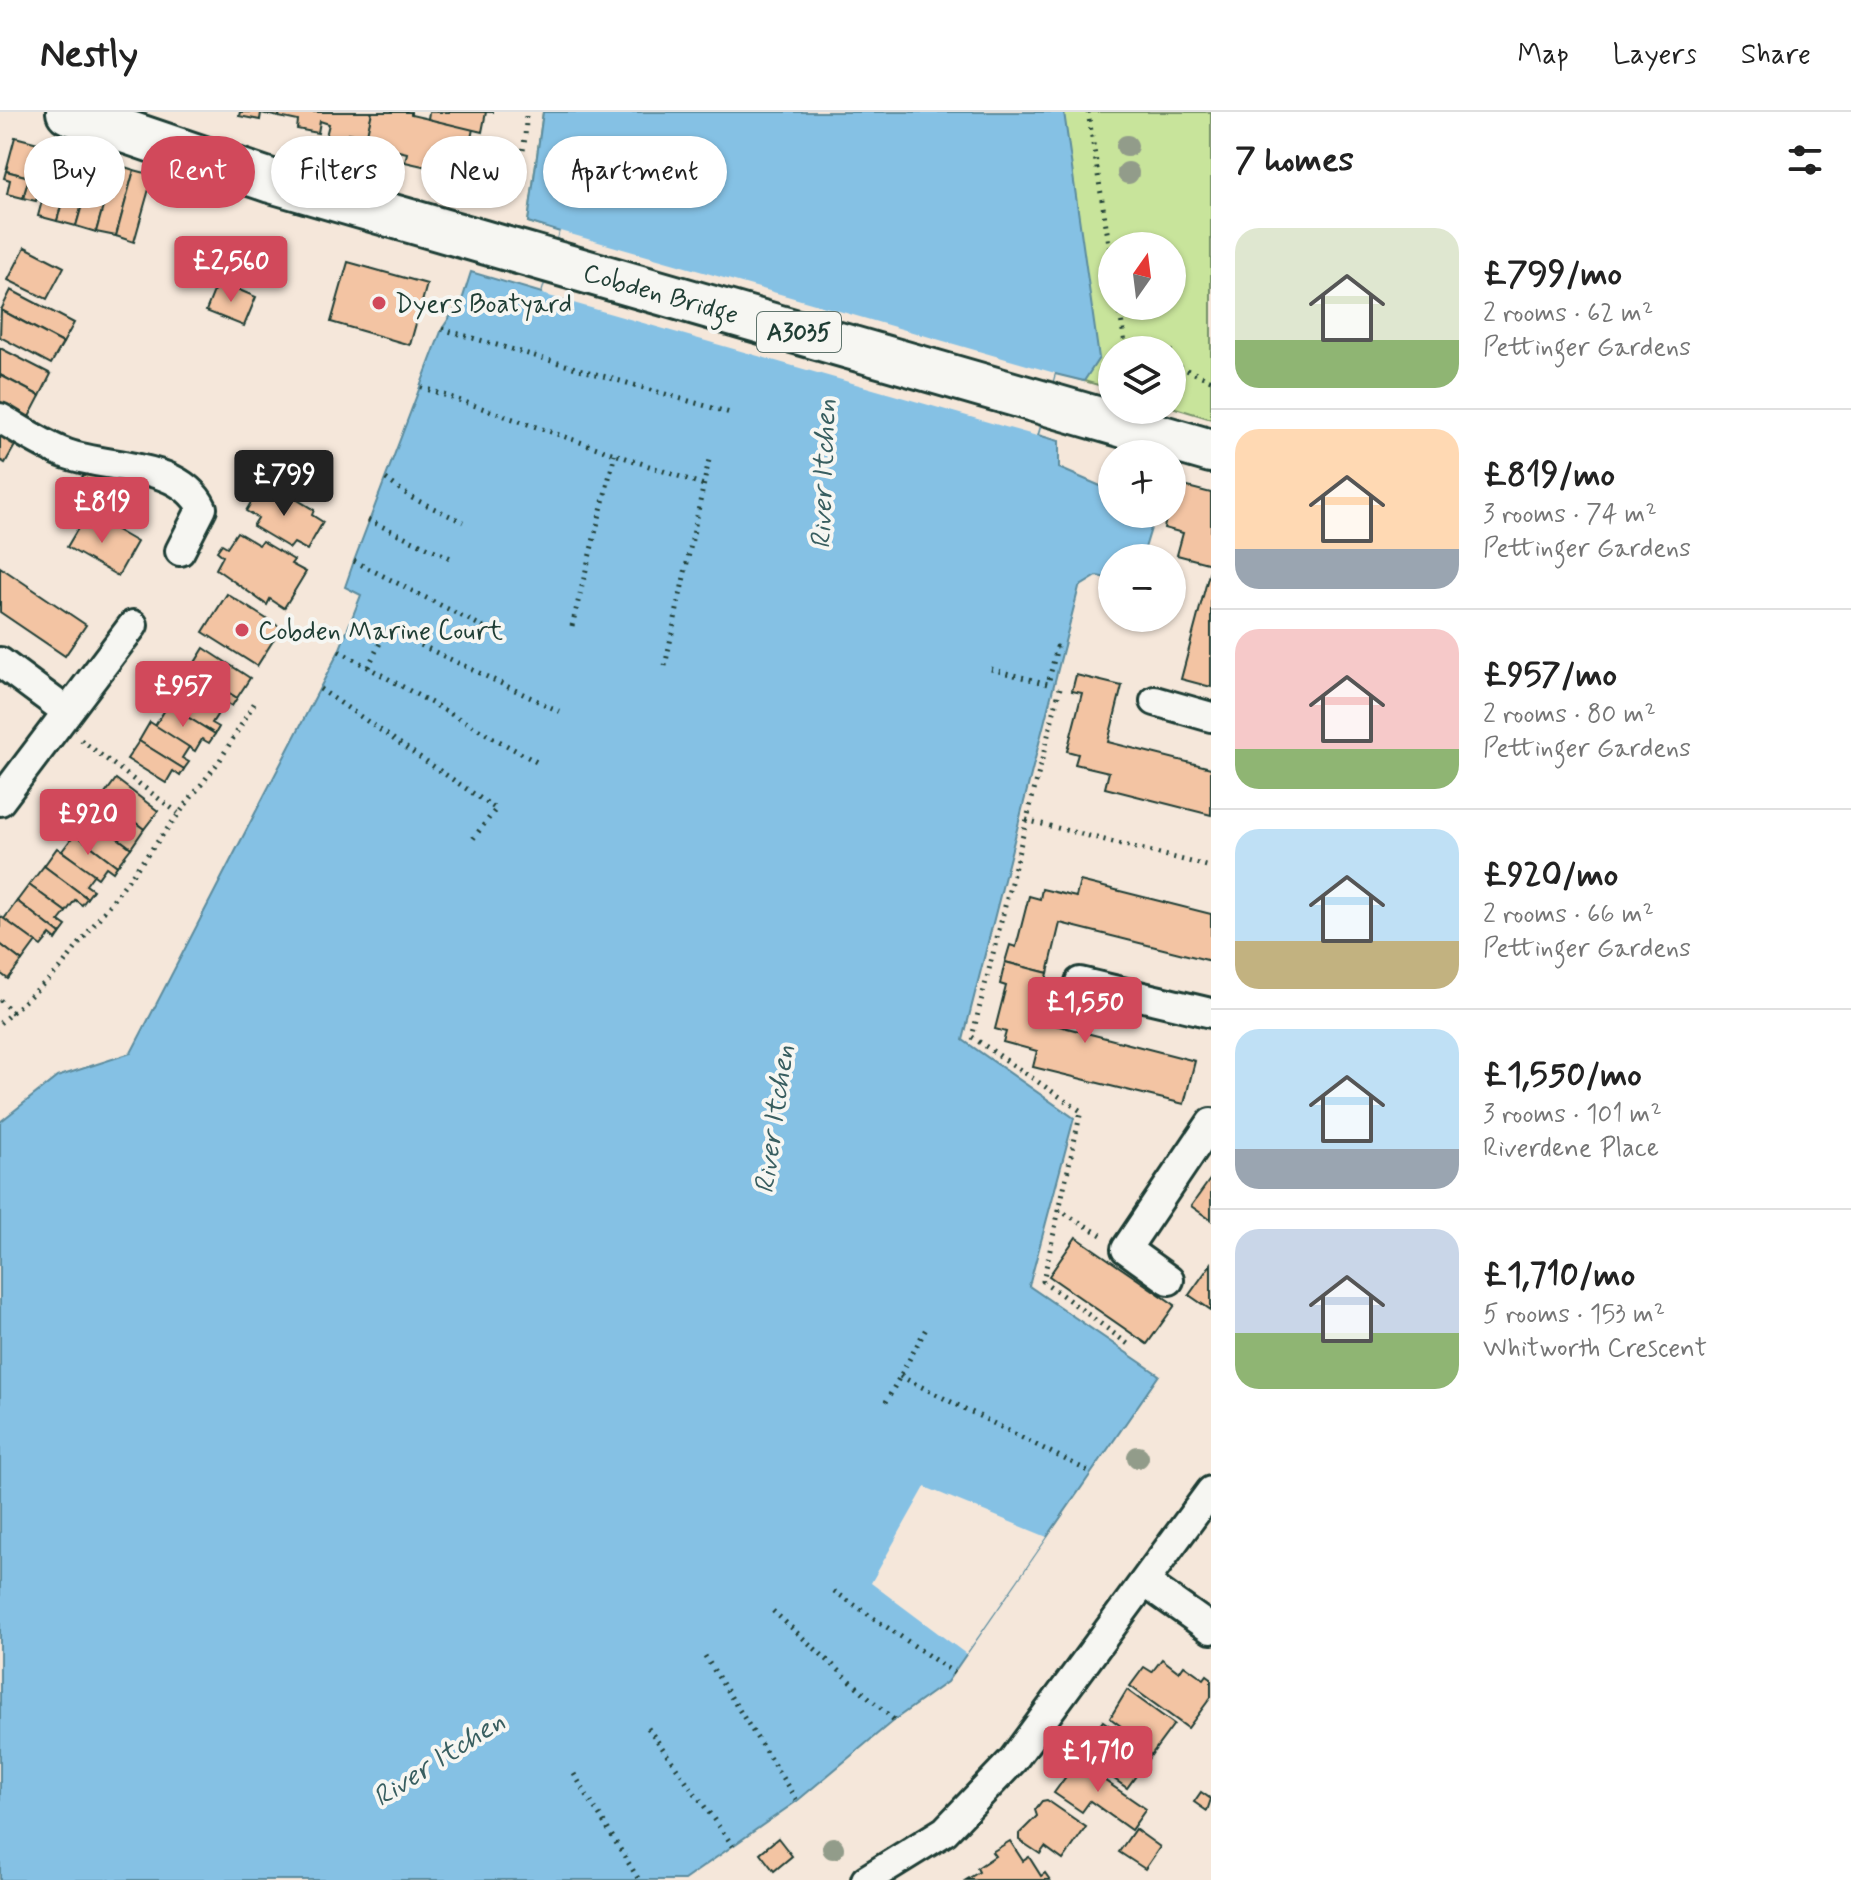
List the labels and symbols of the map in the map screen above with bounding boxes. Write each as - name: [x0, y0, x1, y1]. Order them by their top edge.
- north arrow: [1098, 232, 1186, 320]
- pin: £2,560: [166, 236, 296, 304]
- street label: Cobden Bridge: [578, 257, 742, 336]
- place label: Dyers Boatyard: [395, 288, 572, 322]
- marker: Dyers Boatyard: [370, 294, 388, 312]
- road number: A3035: [757, 312, 841, 352]
- water label: River Itchen: [803, 399, 846, 550]
- pin: £799: [237, 450, 331, 518]
- pin: £819: [55, 477, 149, 545]
- place label: Cobden Marine Court: [258, 615, 503, 649]
- marker: Cobden Marine Court: [233, 621, 251, 639]
- pin: £957: [136, 661, 230, 729]
- pin: £920: [41, 789, 135, 857]
- pin: £1,550: [1020, 977, 1150, 1045]
- water label: River Itchen: [747, 1043, 804, 1196]
- water label: River Itchen: [366, 1704, 512, 1816]
- pin: £1,710: [1033, 1726, 1163, 1794]

